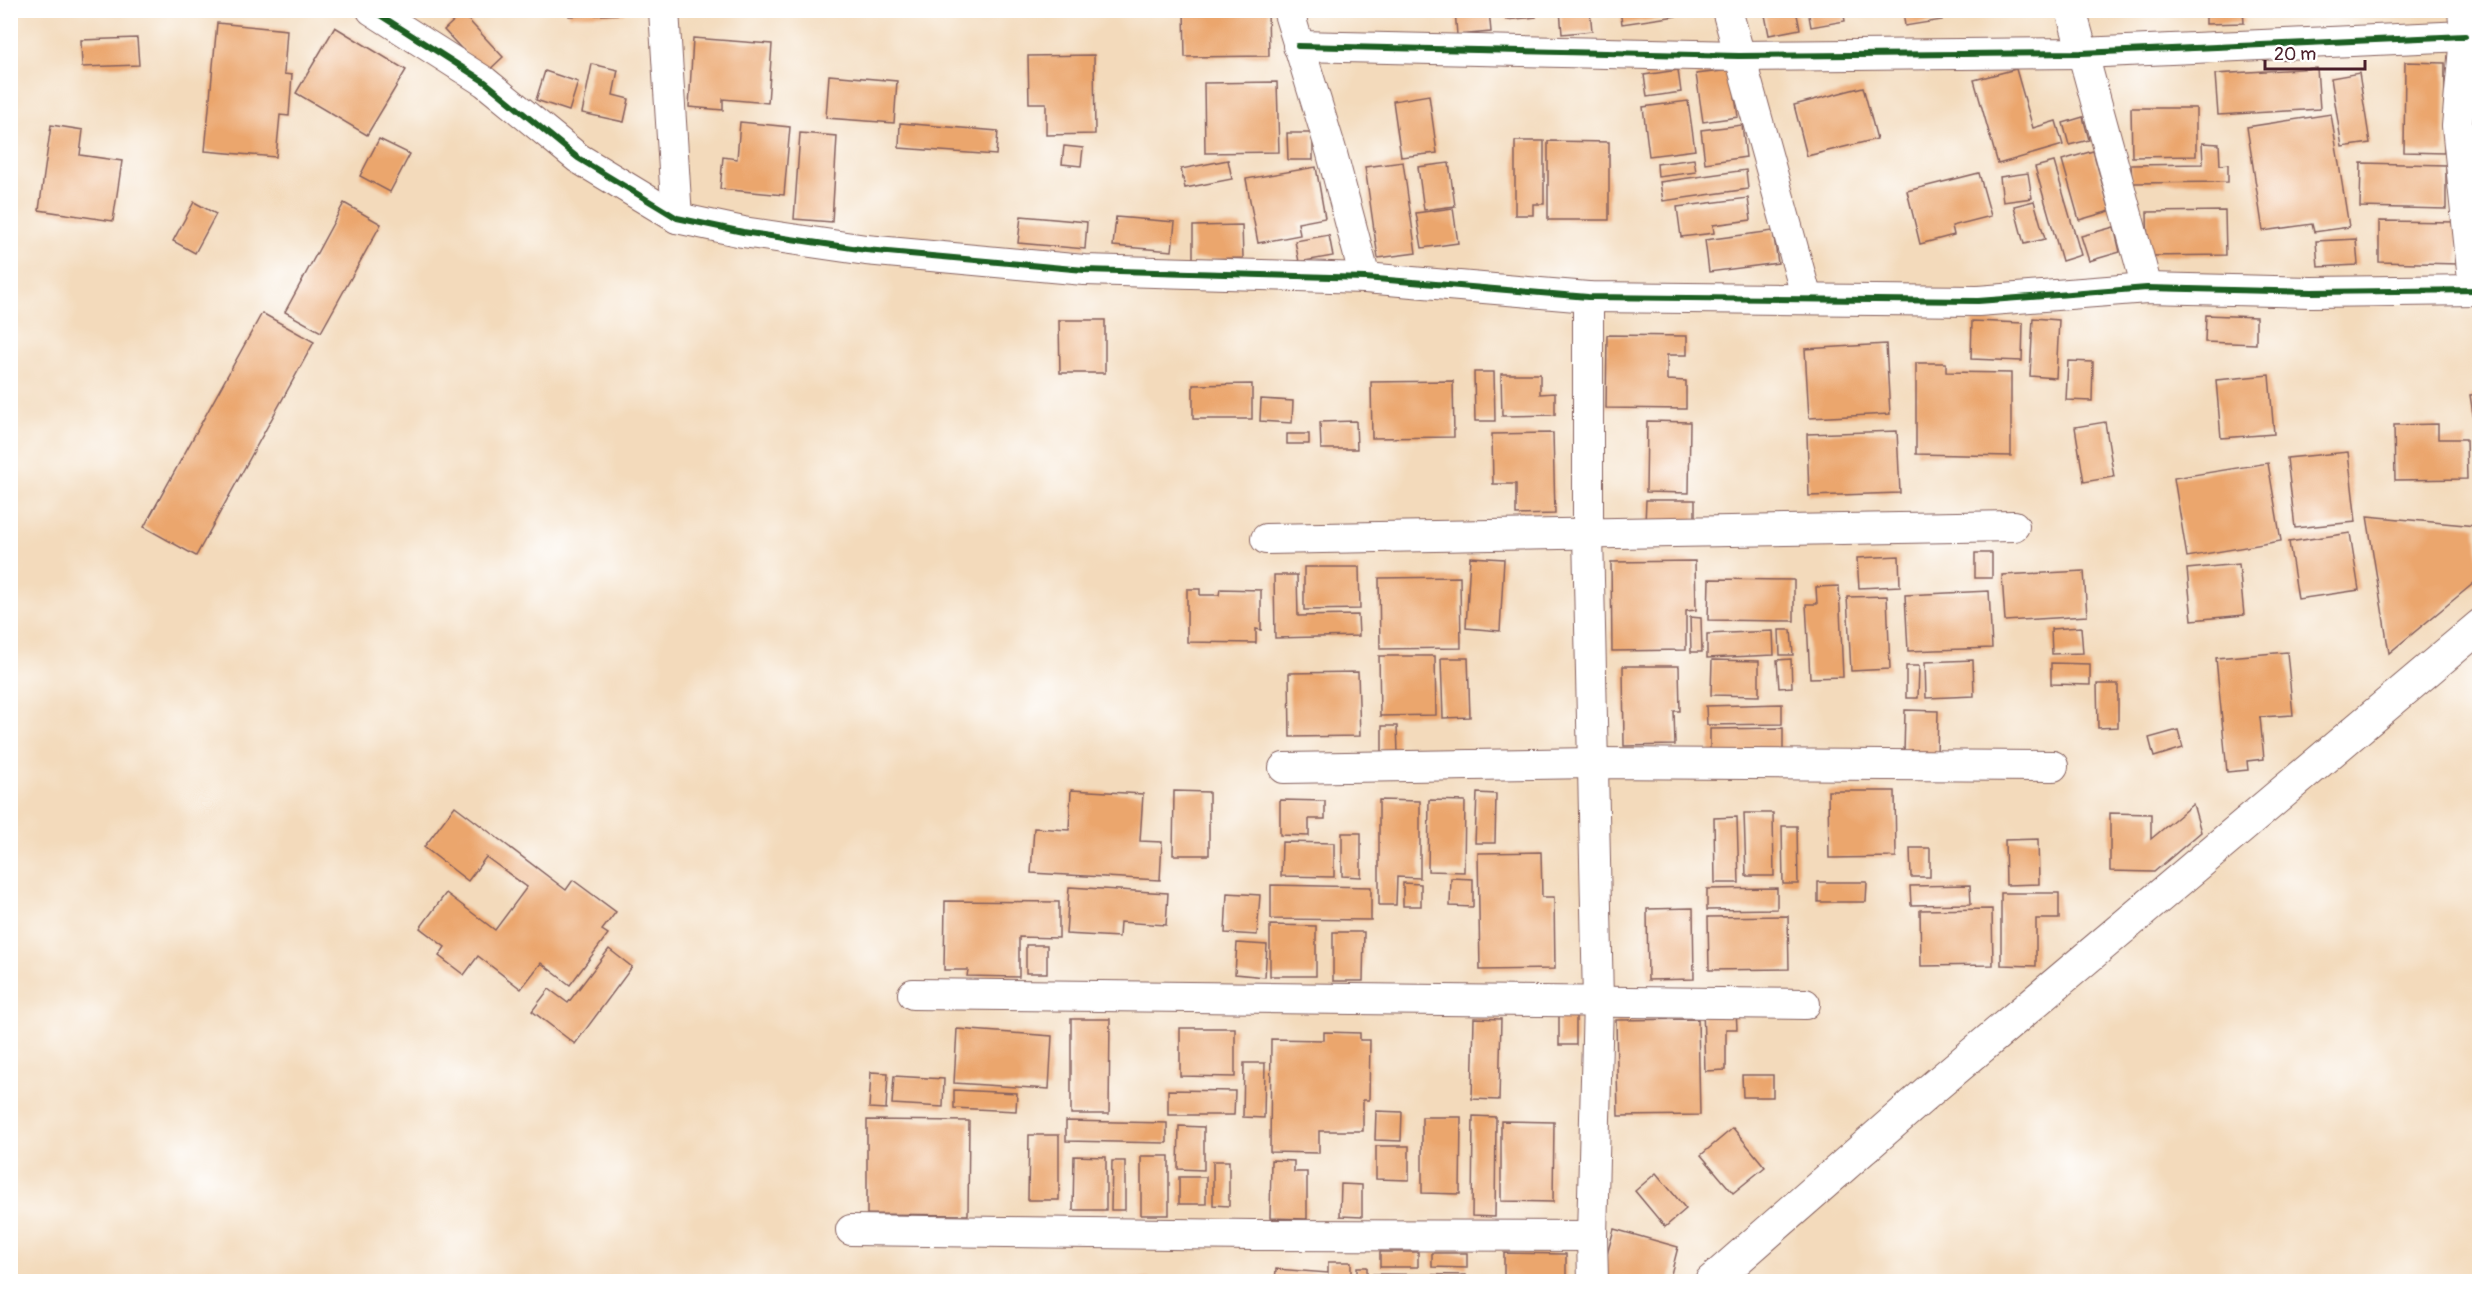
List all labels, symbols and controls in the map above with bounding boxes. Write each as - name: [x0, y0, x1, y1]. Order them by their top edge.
- scale bar: [2265, 33, 2366, 71]
- text: 20 m: [2274, 43, 2316, 66]

